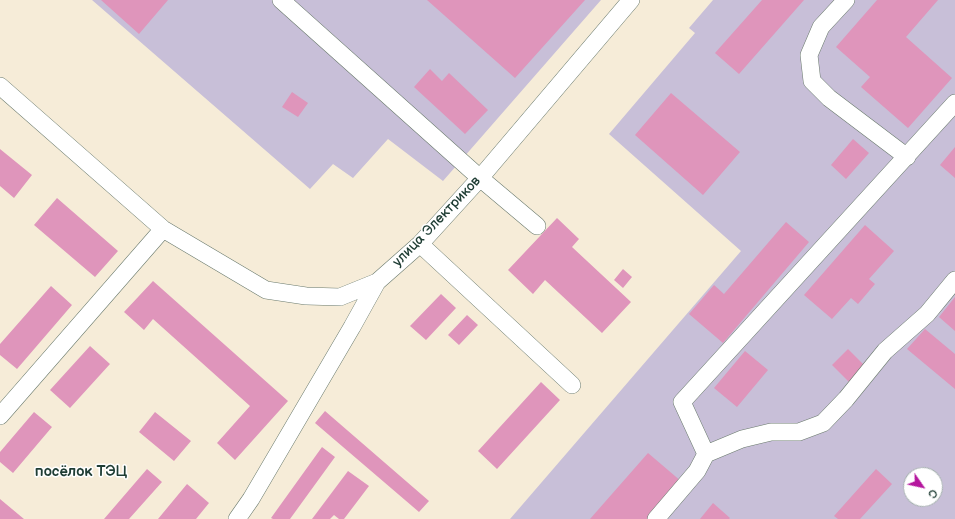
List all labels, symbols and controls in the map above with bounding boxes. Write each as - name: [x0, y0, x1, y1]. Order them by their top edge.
- street label: улица Электриков: [390, 173, 484, 271]
- district label: посёлок ТЭЦ: [35, 463, 127, 481]
- north arrow: [903, 467, 943, 507]
- text: С: [925, 487, 940, 500]

